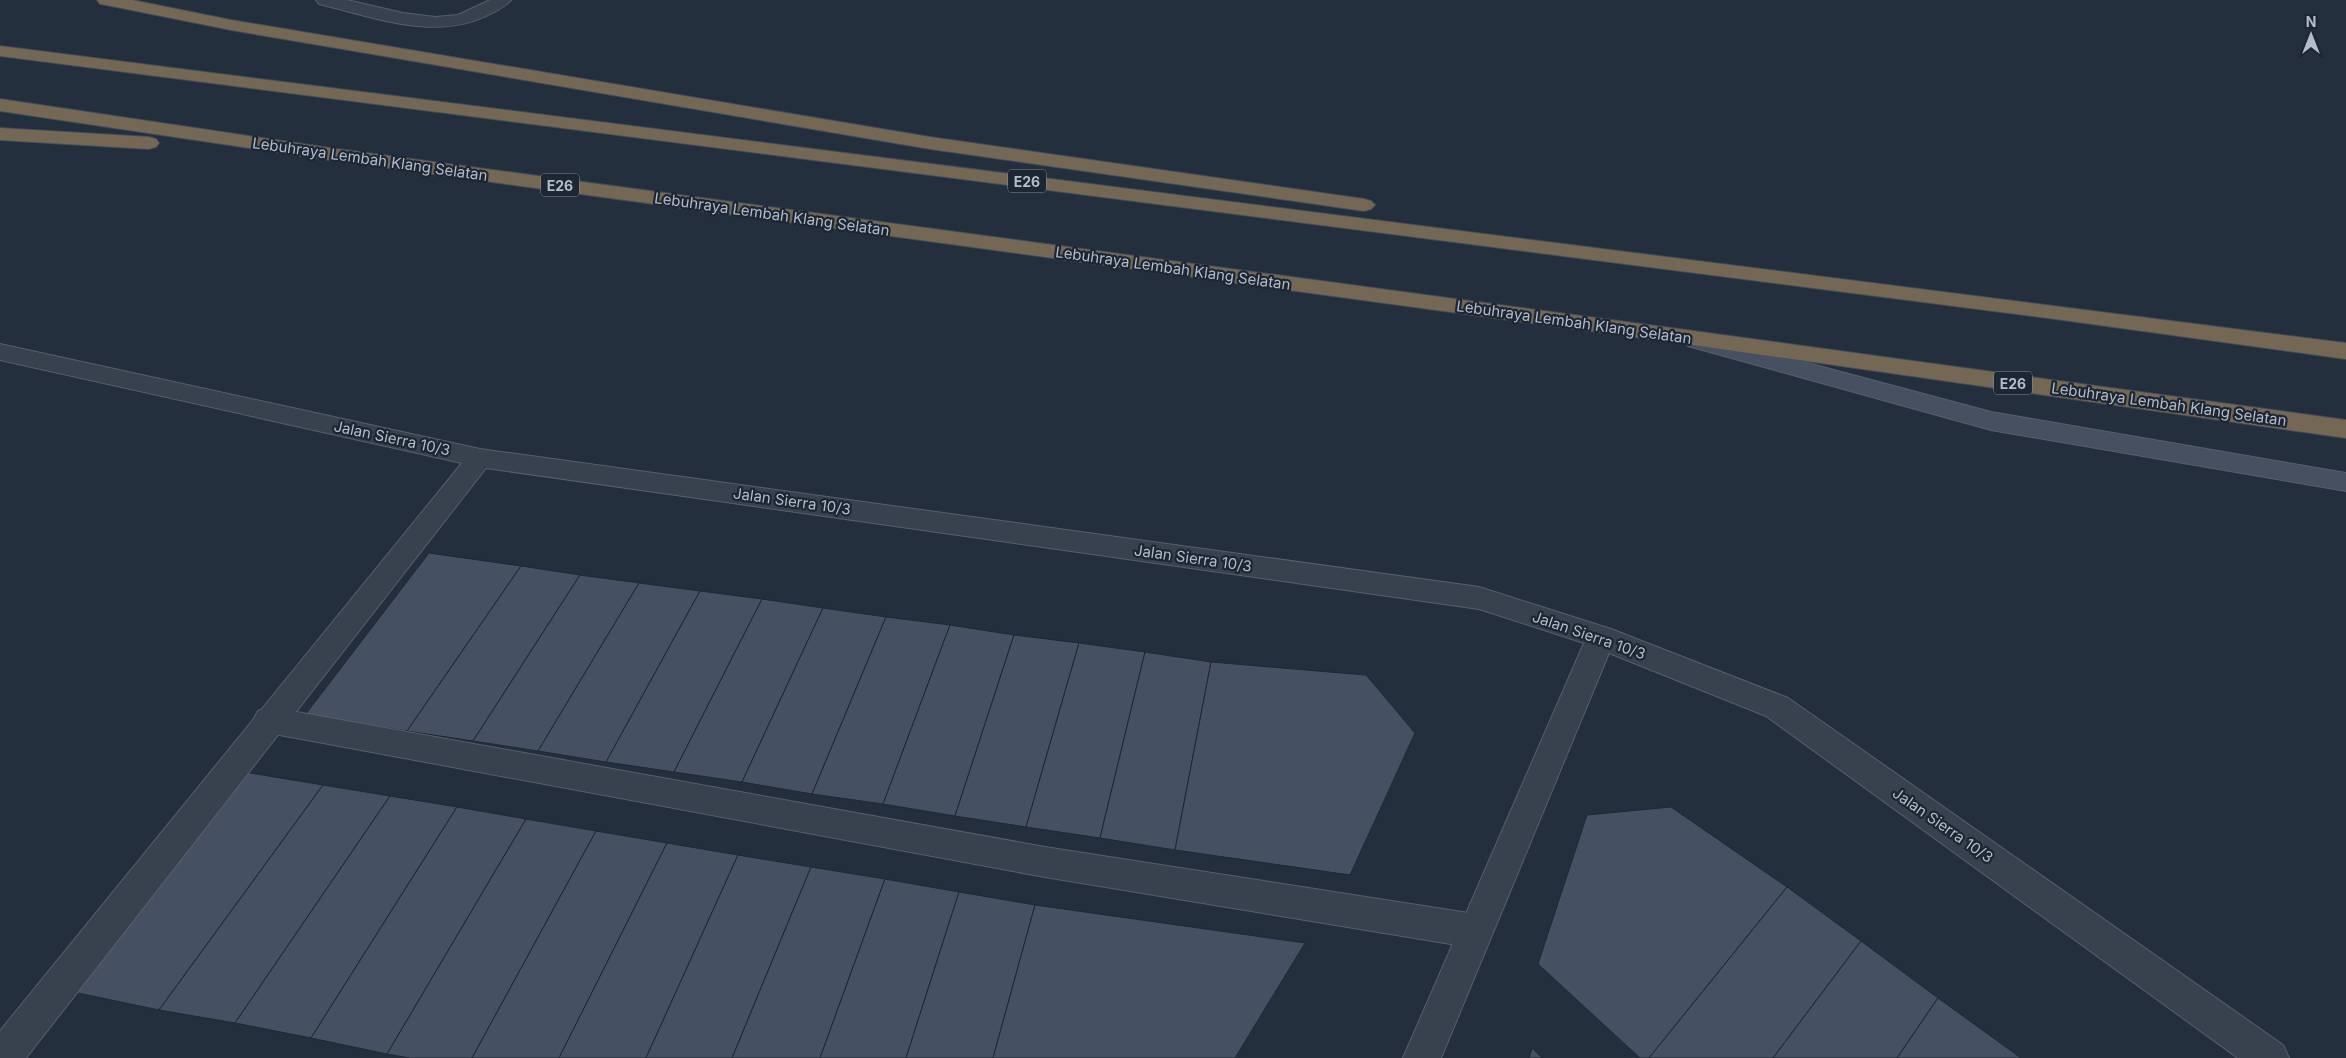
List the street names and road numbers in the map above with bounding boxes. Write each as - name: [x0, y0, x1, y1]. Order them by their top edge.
- street label: Lebuhraya Lembah Klang Selatan: [251, 133, 489, 185]
- road number: E26: [1008, 170, 1046, 192]
- road number: E26: [541, 174, 579, 196]
- street label: Lebuhraya Lembah Klang Selatan: [653, 188, 891, 240]
- street label: Lebuhraya Lembah Klang Selatan: [1054, 242, 1292, 294]
- street label: Lebuhraya Lembah Klang Selatan: [1455, 296, 1693, 348]
- road number: E26: [1994, 372, 2032, 394]
- street label: Lebuhraya Lembah Klang Selatan: [2050, 378, 2288, 430]
- street label: Jalan Sierra 10/3: [332, 416, 452, 460]
- street label: Jalan Sierra 10/3: [732, 483, 852, 519]
- street label: Jalan Sierra 10/3: [1133, 540, 1253, 576]
- street label: Jalan Sierra 10/3: [1530, 607, 1648, 663]
- street label: Jalan Sierra 10/3: [1889, 783, 1997, 867]

